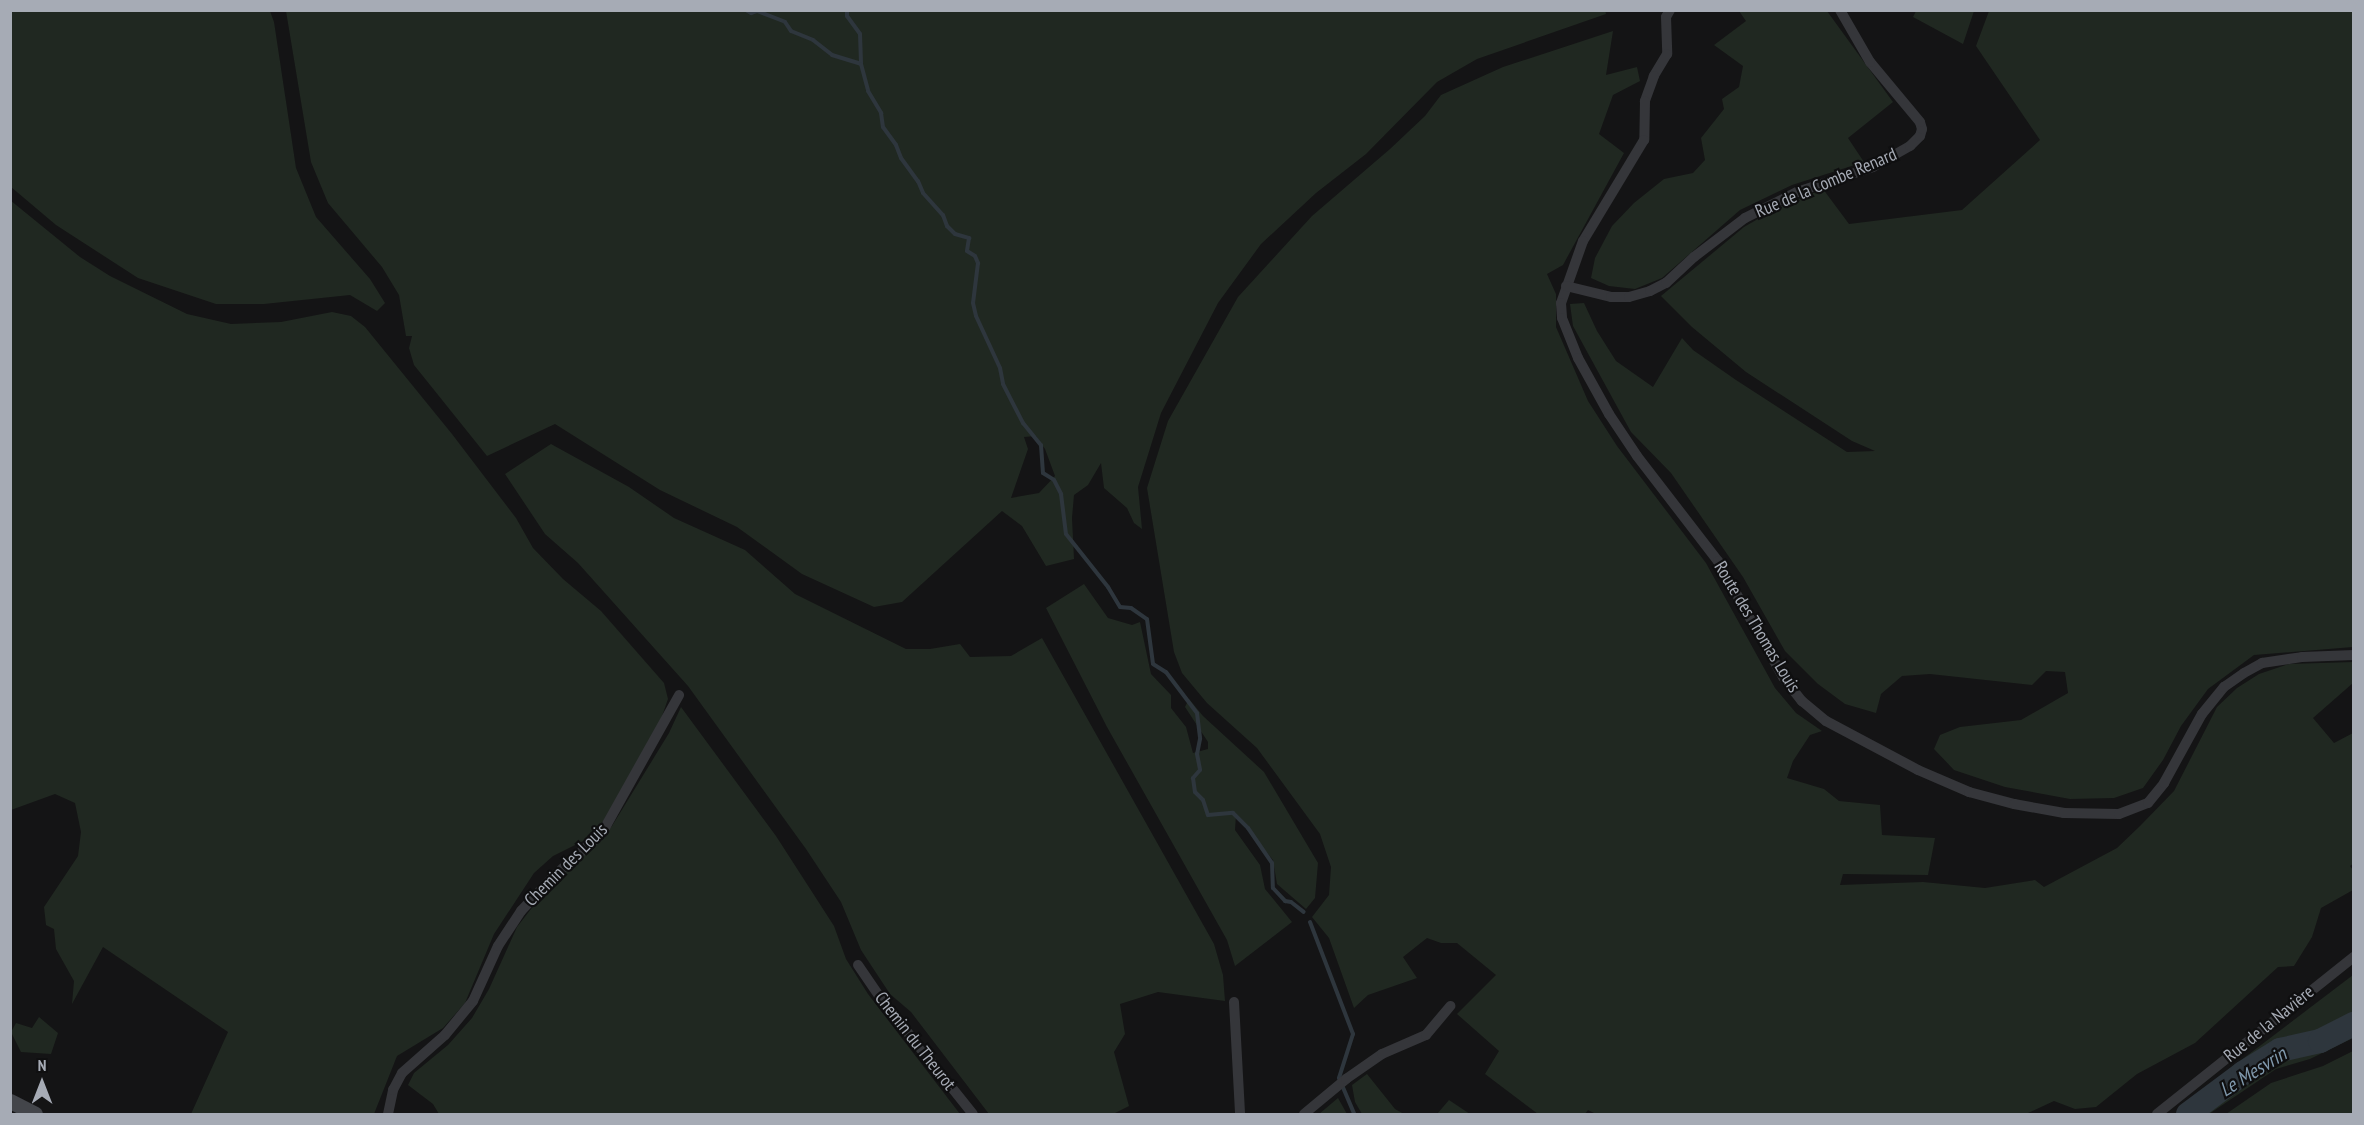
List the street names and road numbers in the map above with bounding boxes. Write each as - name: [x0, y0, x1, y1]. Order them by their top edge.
- street label: Rue de la Combe Renard: [1752, 143, 1900, 223]
- street label: Route des Thomas Louis: [1709, 557, 1805, 697]
- street label: Chemin des Louis: [520, 819, 612, 911]
- street label: Rue de la Navière: [2220, 981, 2318, 1067]
- street label: Chemin du Theurot: [870, 987, 960, 1095]

